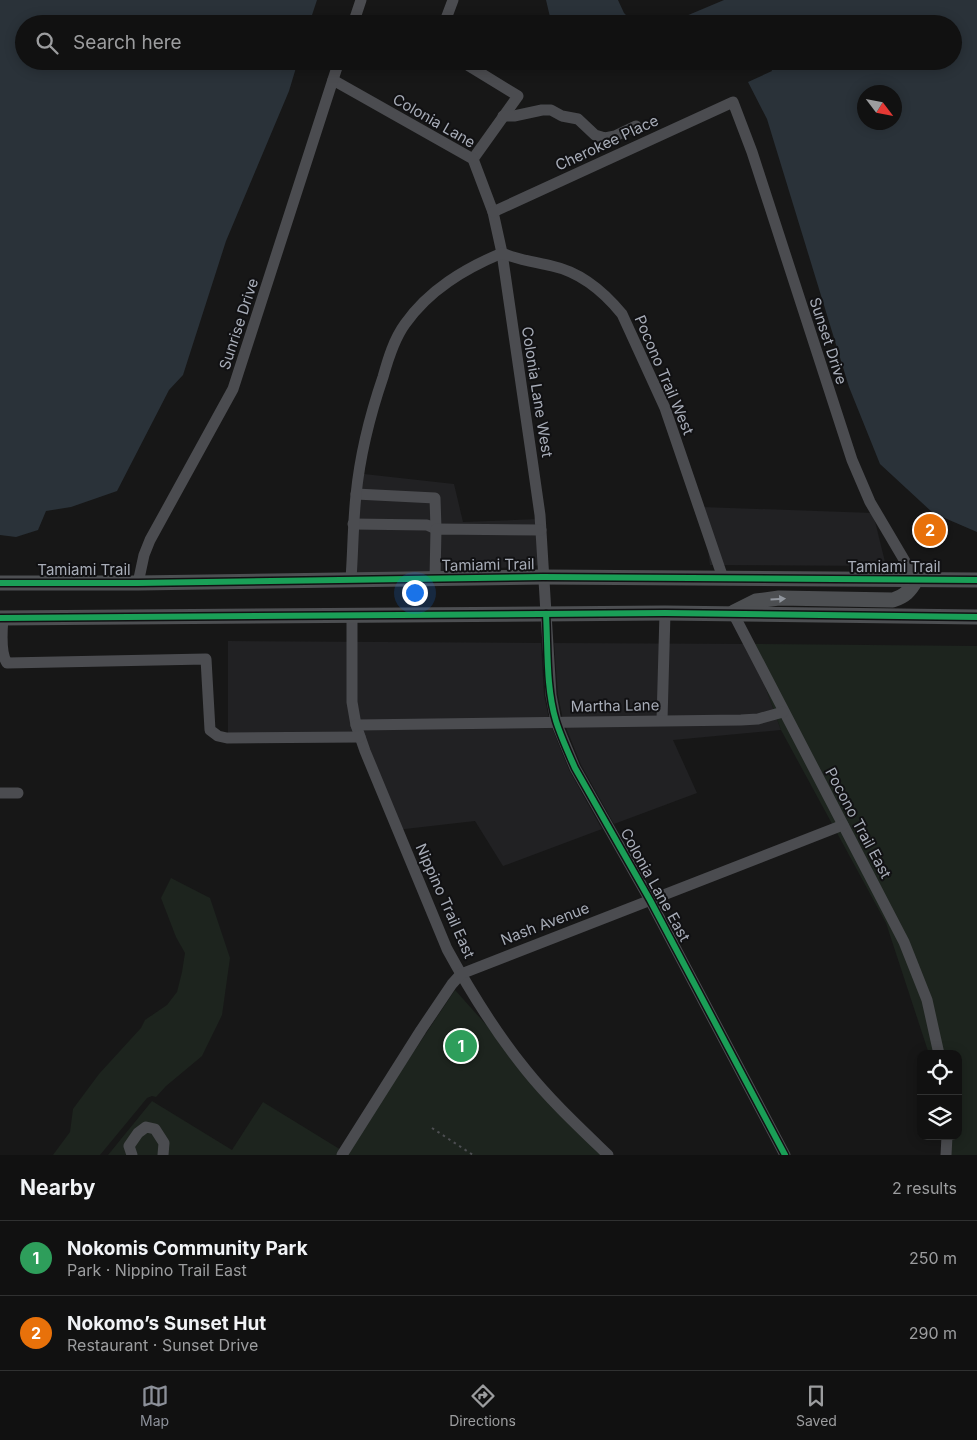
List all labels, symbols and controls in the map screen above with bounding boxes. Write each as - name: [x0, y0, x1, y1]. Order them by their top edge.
- search box: [15, 15, 962, 70]
- icon: search: [33, 29, 61, 57]
- text: Search here: [73, 31, 182, 54]
- north arrow: [857, 85, 902, 130]
- street label: Colonia Lane: [390, 89, 479, 152]
- street label: Cherokee Place: [552, 110, 661, 175]
- street label: Sunrise Drive: [215, 276, 262, 372]
- street label: Sunset Drive: [805, 295, 851, 387]
- street label: Pocono Trail West: [631, 312, 698, 438]
- street label: Colonia Lane West: [518, 325, 557, 459]
- pin: 2: [914, 511, 946, 549]
- street label: Tamiami Trail: [441, 554, 535, 575]
- street label: Tamiami Trail: [847, 557, 941, 576]
- street label: Tamiami Trail: [37, 560, 131, 579]
- your location: [402, 580, 428, 606]
- one-way arrow: [771, 594, 787, 602]
- street label: Martha Lane: [570, 695, 660, 716]
- street label: Pocono Trail East: [821, 764, 896, 882]
- street label: Colonia Lane East: [616, 825, 695, 945]
- street label: Nippino Trail East: [412, 840, 479, 961]
- street label: Nash Avenue: [498, 898, 592, 949]
- pin: 1: [445, 1027, 477, 1065]
- map controls: [917, 1050, 962, 1140]
- button: locate: [917, 1050, 962, 1095]
- button: layers: [917, 1095, 962, 1140]
- text: Nearby: [20, 1175, 95, 1200]
- text: 2 results: [892, 1178, 957, 1198]
- text: Nokomis Community Park: [67, 1237, 308, 1260]
- text: 1: [33, 1248, 39, 1268]
- text: 250 m: [909, 1248, 957, 1268]
- text: Park · Nippino Trail East: [67, 1260, 247, 1280]
- text: Nokomo’s Sunset Hut: [67, 1312, 266, 1335]
- text: 2: [31, 1323, 41, 1343]
- text: 290 m: [909, 1323, 957, 1343]
- text: Restaurant · Sunset Drive: [67, 1335, 258, 1355]
- tab: Map: [140, 1382, 169, 1429]
- tab: Directions: [449, 1382, 516, 1429]
- tab: Saved: [796, 1382, 837, 1429]

